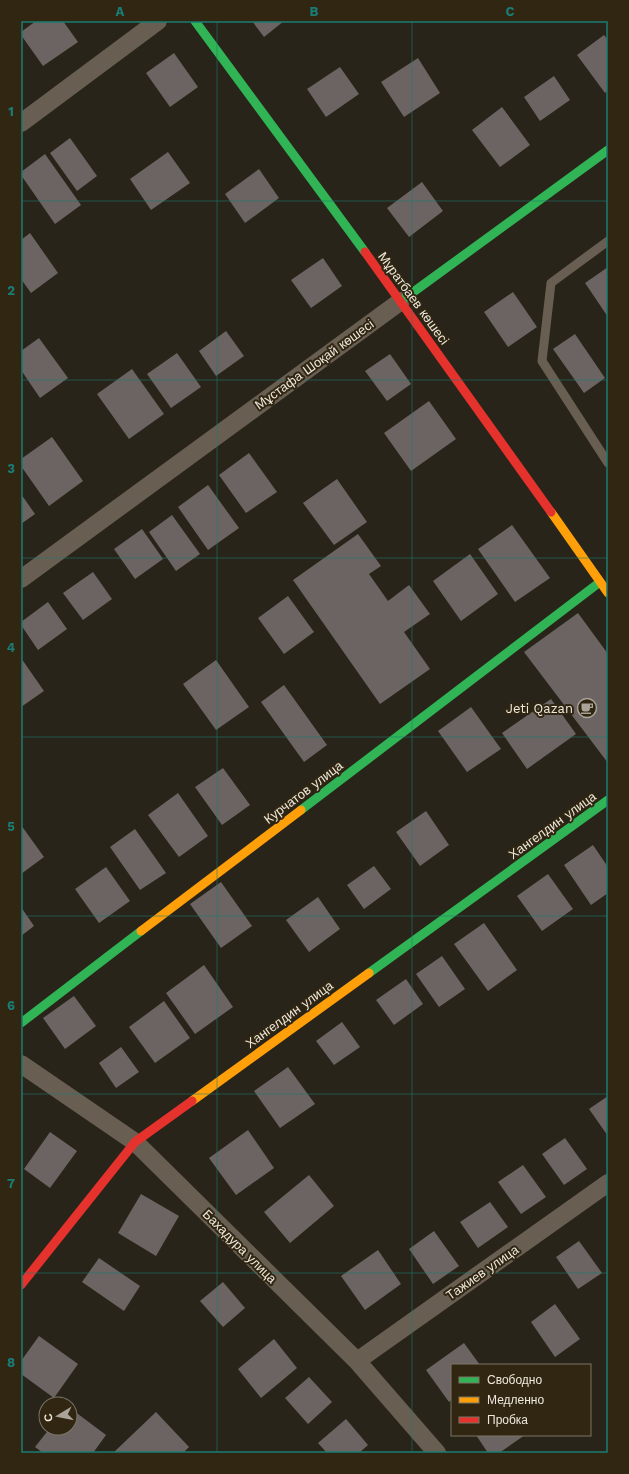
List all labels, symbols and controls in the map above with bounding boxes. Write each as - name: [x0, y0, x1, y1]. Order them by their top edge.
- text: A: [116, 4, 125, 19]
- text: B: [310, 4, 319, 19]
- text: C: [506, 4, 515, 19]
- text: 1: [8, 104, 14, 119]
- street label: Мұратбаев көшесі: [375, 249, 452, 347]
- text: 2: [7, 283, 15, 298]
- street label: Мұстафа Шоқай көшесі: [252, 316, 377, 412]
- text: 3: [7, 461, 15, 476]
- text: 4: [7, 640, 16, 655]
- cafe icon: Jeti Qazan: [576, 697, 598, 719]
- place label: Jeti Qazan: [506, 701, 573, 716]
- street label: Курчатов улица: [261, 757, 346, 827]
- street label: Хангелдин улица: [506, 788, 599, 862]
- text: 5: [7, 819, 15, 834]
- street label: Хангелдин улица: [243, 977, 336, 1051]
- text: 6: [7, 998, 15, 1013]
- text: 7: [7, 1176, 15, 1191]
- street label: Бахадура улица: [200, 1206, 280, 1287]
- street label: Тажиев улица: [443, 1241, 522, 1303]
- text: 8: [7, 1355, 15, 1370]
- legend: [451, 1364, 591, 1436]
- text: Свободно: [487, 1373, 542, 1387]
- text: Медленно: [487, 1393, 544, 1407]
- north arrow: [38, 1396, 78, 1436]
- text: С: [42, 1413, 56, 1423]
- text: Пробка: [487, 1413, 528, 1427]

